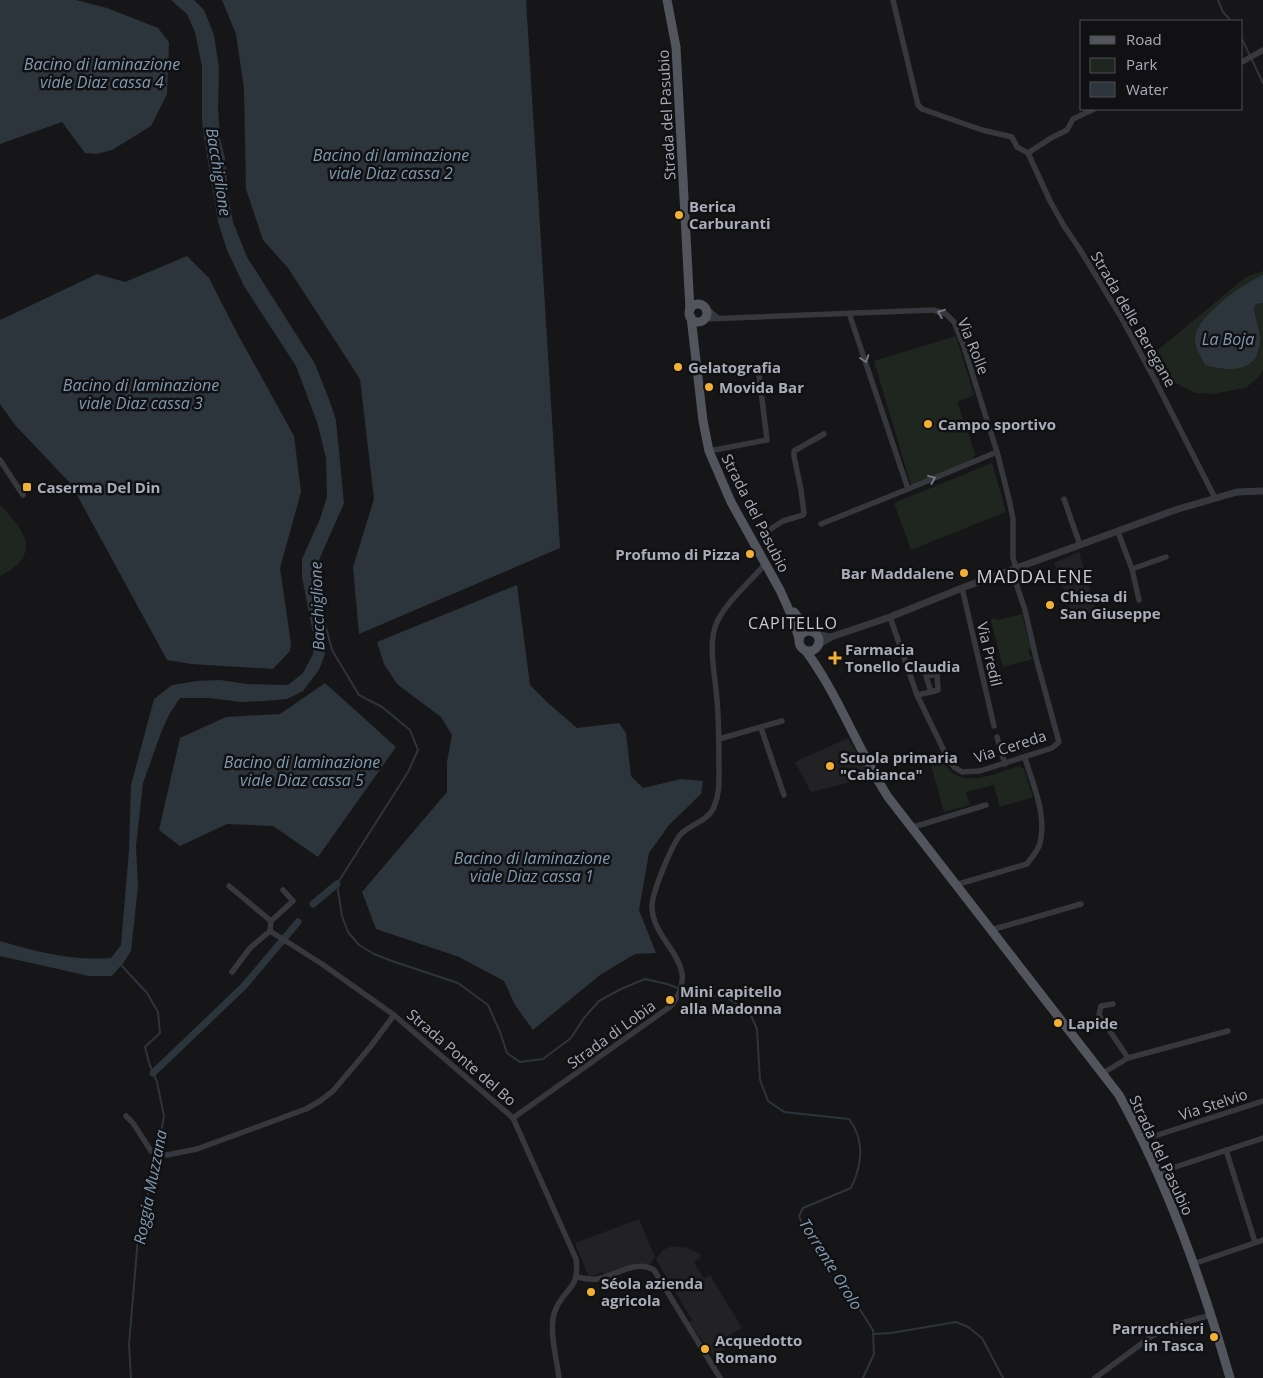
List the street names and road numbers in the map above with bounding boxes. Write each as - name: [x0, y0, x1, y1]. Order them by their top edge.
- street label: Strada del Pasubio: [653, 49, 679, 181]
- street label: Strada delle Beregane: [1087, 247, 1181, 391]
- street label: Via Rolle: [954, 315, 994, 377]
- street label: Strada del Pasubio: [717, 450, 795, 576]
- street label: Via Predil: [973, 620, 1007, 688]
- street label: Via Cereda: [971, 725, 1049, 767]
- street label: Strada di Lobia: [563, 995, 659, 1073]
- street label: Strada Ponte del Bo: [403, 1004, 521, 1110]
- street label: Via Stelvio: [1176, 1084, 1250, 1124]
- street label: Strada del Pasubio: [1125, 1092, 1199, 1218]

